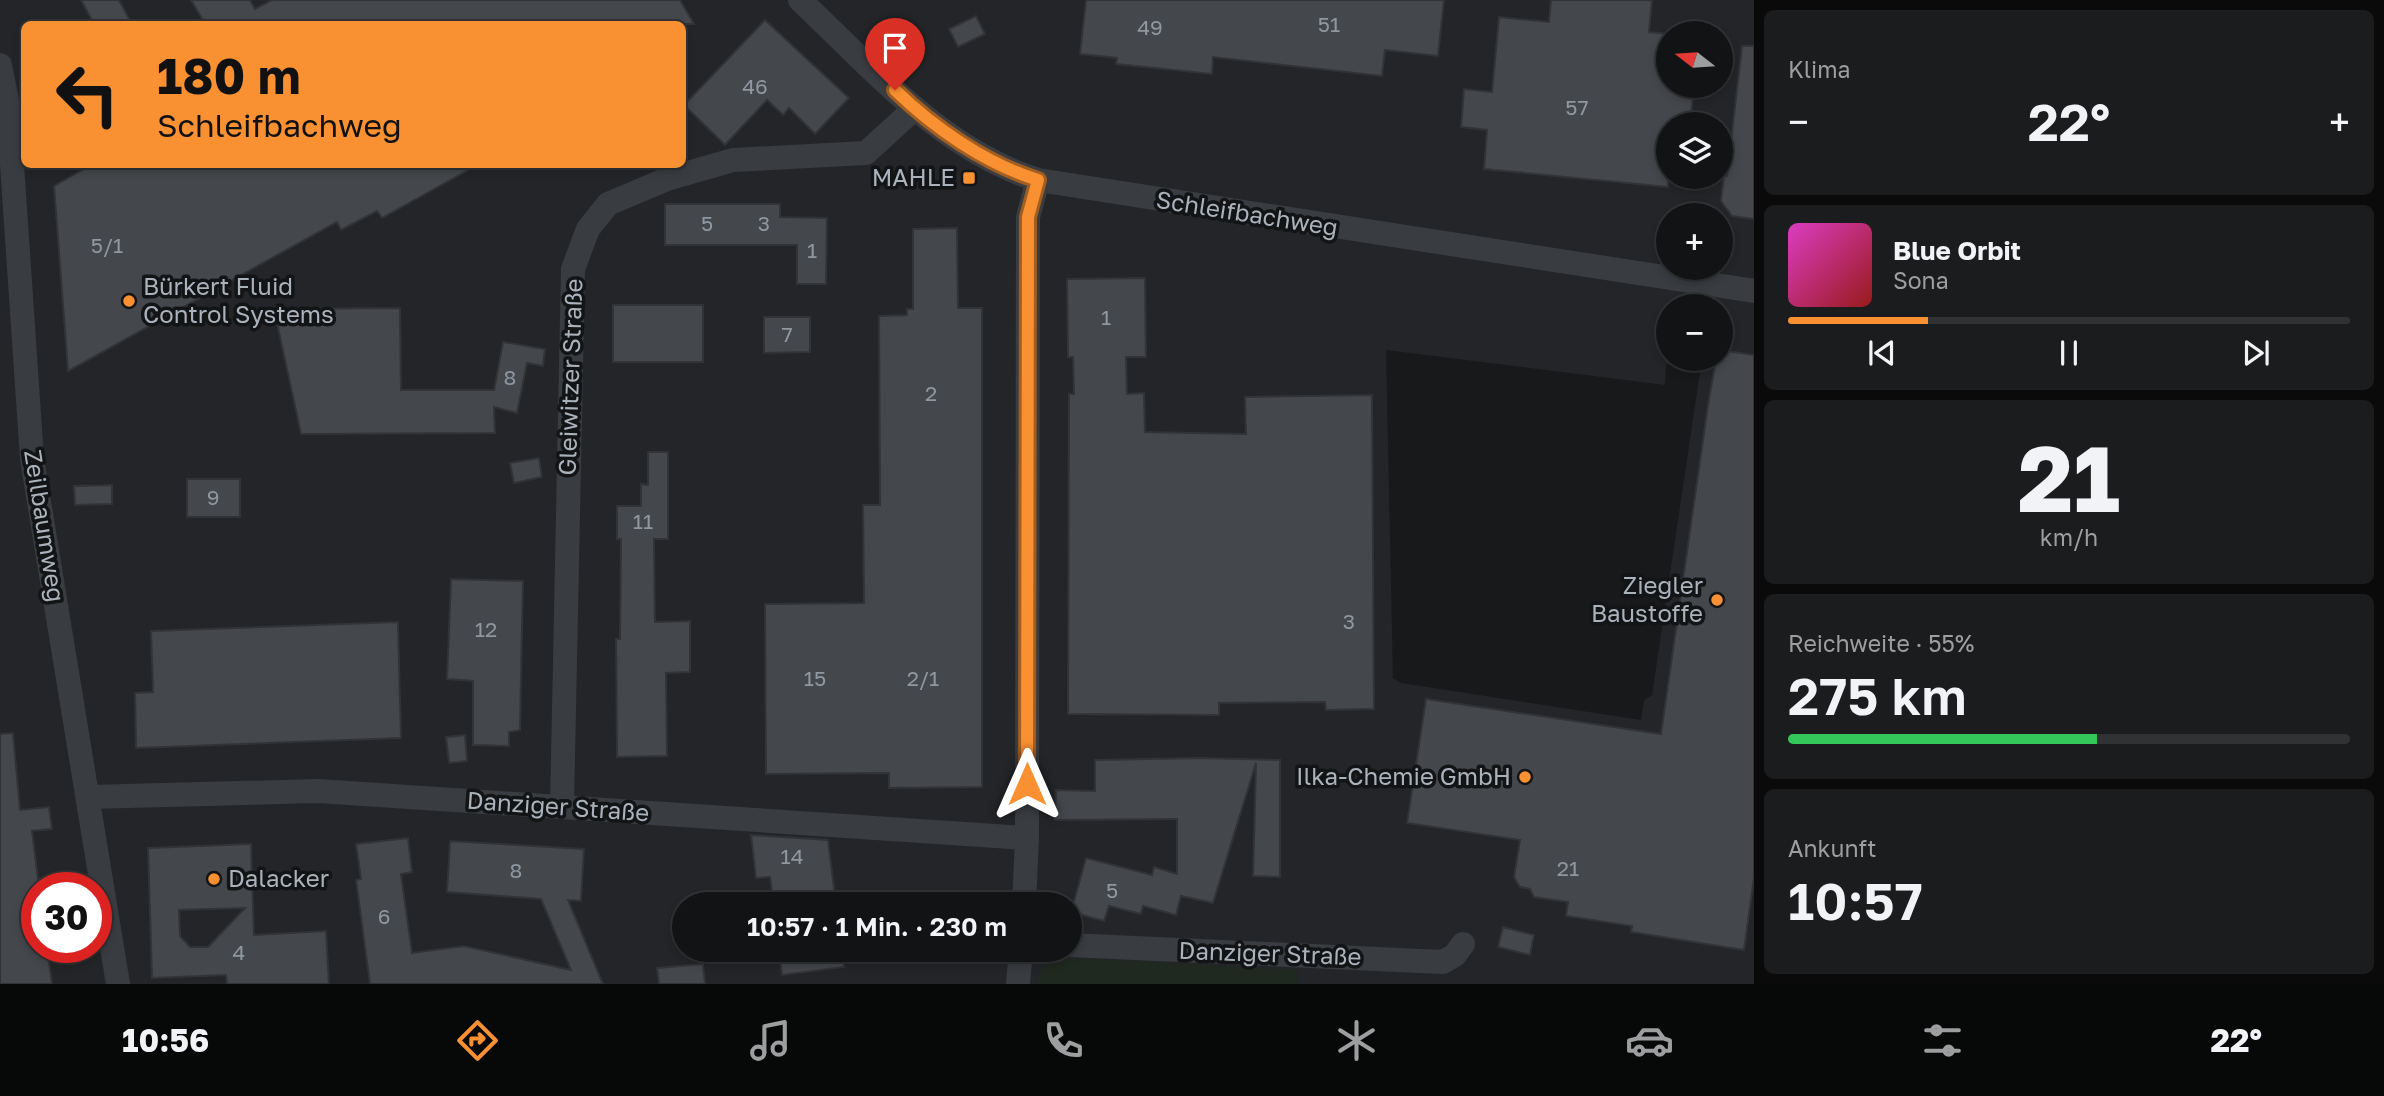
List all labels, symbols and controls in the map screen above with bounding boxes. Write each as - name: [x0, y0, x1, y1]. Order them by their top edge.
- house number: 51: [1318, 11, 1340, 37]
- house number: 49: [1137, 14, 1163, 40]
- pin: [865, 18, 925, 90]
- north arrow: [1656, 21, 1732, 98]
- map controls: [1656, 21, 1733, 371]
- icon: arrive: [876, 29, 914, 67]
- text: 180 m: [157, 46, 301, 105]
- icon: left: [42, 49, 133, 140]
- text: Klima: [1788, 55, 1851, 83]
- house number: 46: [742, 73, 768, 99]
- text: 22°: [2028, 90, 2110, 152]
- house number: 57: [1565, 94, 1589, 120]
- text: −: [1788, 99, 1809, 144]
- text: +: [2329, 99, 2350, 144]
- text: Schleifbachweg: [157, 106, 402, 144]
- button: layers: [1656, 112, 1733, 189]
- place label: MAHLE: [872, 162, 955, 191]
- marker: MAHLE: [961, 170, 977, 186]
- street label: Schleifbachweg: [1154, 184, 1340, 241]
- button: +: [1656, 203, 1733, 280]
- house number: 5: [701, 210, 713, 236]
- house number: 3: [758, 210, 770, 236]
- house number: 5/1: [91, 232, 123, 258]
- text: Blue Orbit: [1893, 235, 2021, 266]
- house number: 1: [807, 237, 817, 263]
- text: Sona: [1893, 266, 1949, 294]
- place label: Bürkert Fluid Control Systems: [143, 271, 334, 328]
- street label: Gleiwitzer Straße: [552, 278, 587, 476]
- marker: Bürkert Fluid Control Systems: [121, 293, 137, 309]
- button: −: [1656, 294, 1733, 371]
- house number: 1: [1101, 304, 1111, 330]
- house number: 7: [781, 321, 793, 347]
- icon: previous: [1863, 334, 1901, 372]
- icon: pause: [2050, 334, 2088, 372]
- icon: next: [2237, 334, 2275, 372]
- house number: 8: [504, 364, 516, 390]
- house number: 2: [925, 380, 937, 406]
- text: 21: [2018, 423, 2120, 532]
- street label: Zeilbaumweg: [19, 448, 72, 604]
- house number: 9: [207, 484, 219, 510]
- house number: 11: [633, 508, 653, 534]
- text: km/h: [2040, 523, 2098, 551]
- place label: Ziegler Baustoffe: [1591, 570, 1703, 627]
- marker: Ziegler Baustoffe: [1709, 592, 1725, 608]
- house number: 3: [1343, 608, 1355, 634]
- house number: 12: [475, 616, 497, 642]
- text: Reichweite · 55%: [1788, 629, 1974, 657]
- text: 275 km: [1788, 664, 1967, 726]
- house number: 15: [804, 665, 826, 691]
- house number: 2/1: [907, 665, 939, 691]
- position arrow: [990, 747, 1064, 821]
- place label: Ilka-Chemie GmbH: [1296, 761, 1511, 790]
- marker: Ilka-Chemie GmbH: [1517, 769, 1533, 785]
- street label: Danziger Straße: [466, 785, 650, 826]
- text: Ankunft: [1788, 834, 1876, 862]
- house number: 14: [781, 843, 804, 869]
- house number: 21: [1557, 855, 1579, 881]
- house number: 8: [510, 857, 522, 883]
- place label: Dalacker: [228, 863, 329, 892]
- text: 10:57: [1788, 869, 1923, 931]
- marker: Dalacker: [206, 871, 222, 887]
- speed limit sign: 30: [21, 872, 112, 963]
- house number: 5: [1106, 877, 1118, 903]
- house number: 6: [378, 903, 390, 929]
- text: 10:57 · 1 Min. · 230 m: [747, 911, 1007, 942]
- street label: Danziger Straße: [1178, 935, 1362, 970]
- house number: 4: [233, 939, 245, 965]
- icon: directions: [453, 1016, 502, 1065]
- icon: music: [746, 1016, 795, 1065]
- icon: phone: [1039, 1016, 1088, 1065]
- icon: climate: [1332, 1016, 1381, 1065]
- icon: car: [1625, 1016, 1674, 1065]
- icon: filters: [1918, 1016, 1967, 1065]
- text: 10:56: [122, 1021, 209, 1059]
- text: 22°: [2210, 1021, 2262, 1059]

